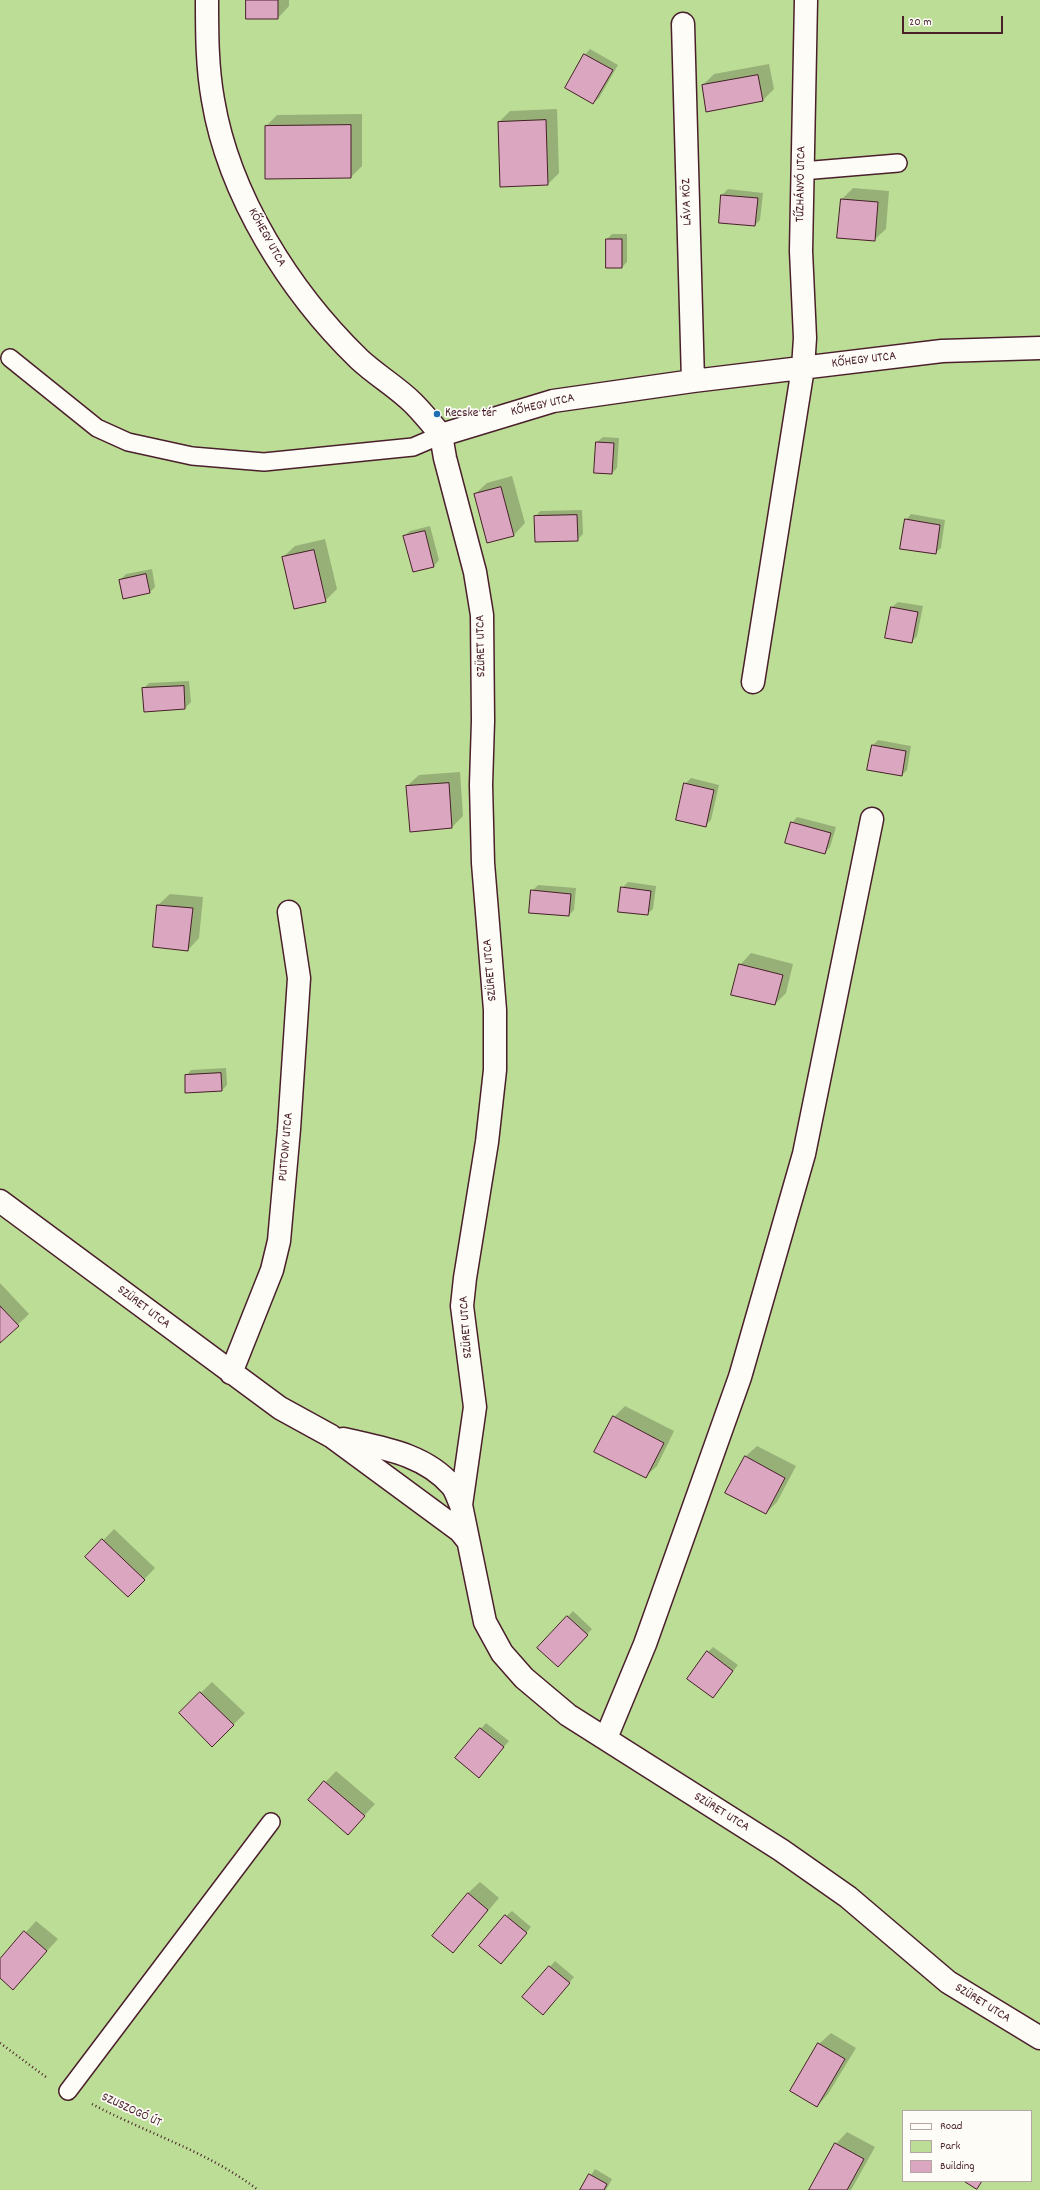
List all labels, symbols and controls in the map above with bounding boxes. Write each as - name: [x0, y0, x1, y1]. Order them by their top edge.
- scale bar: [904, 8, 1005, 34]
- text: 20 m: [909, 14, 932, 31]
- street label: TŰZHÁNYÓ UTCA: [794, 146, 810, 222]
- street label: LÁVA KÖZ: [679, 178, 697, 226]
- street label: KŐHEGY UTCA: [243, 206, 289, 270]
- street label: KŐHEGY UTCA: [831, 349, 897, 373]
- street label: KŐHEGY UTCA: [510, 391, 576, 421]
- place label: Kecske tér: [445, 406, 497, 422]
- marker: Kecske tér: [432, 409, 442, 419]
- street label: SZÜRET UTCA: [474, 614, 490, 678]
- street label: SZÜRET UTCA: [480, 938, 502, 1002]
- street label: PUTTONY UTCA: [276, 1112, 298, 1182]
- street label: SZÜRET UTCA: [113, 1283, 173, 1333]
- street label: SZÜRET UTCA: [457, 1295, 477, 1359]
- street label: SZÜRET UTCA: [690, 1790, 752, 1836]
- street label: SZÜRET UTCA: [951, 1981, 1013, 2027]
- street label: SZUSZOGÓ ÚT: [99, 2090, 163, 2132]
- legend: [902, 2110, 1032, 2182]
- text: Road: [940, 2118, 962, 2135]
- text: Park: [940, 2138, 960, 2155]
- text: Building: [940, 2158, 975, 2175]

